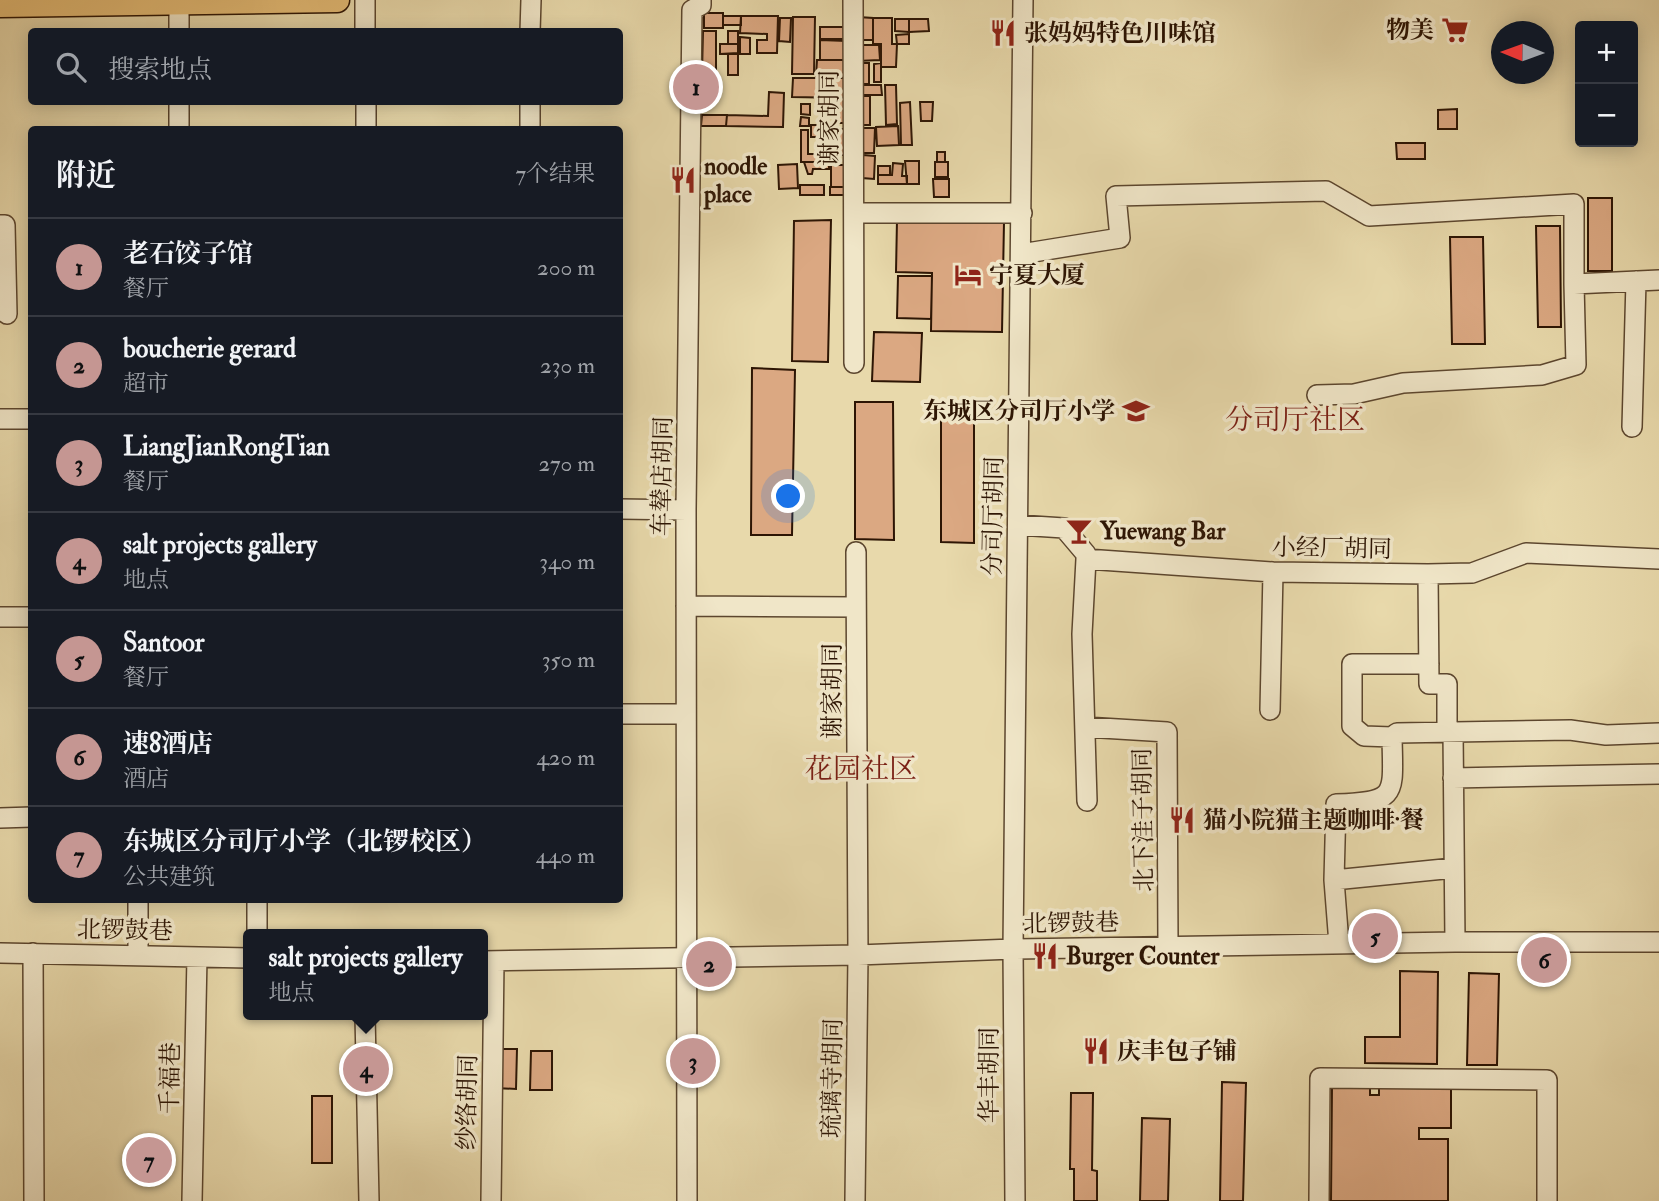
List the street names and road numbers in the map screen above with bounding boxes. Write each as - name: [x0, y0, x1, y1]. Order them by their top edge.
- street label: 谢家胡同: [814, 70, 845, 166]
- street label: 车辇店胡同: [646, 416, 679, 536]
- street label: 分司厅胡同: [977, 456, 1010, 576]
- street label: 小经厂胡同: [1272, 532, 1392, 565]
- street label: 谢家胡同: [817, 643, 848, 739]
- street label: 北下洼子胡同: [1127, 748, 1160, 892]
- street label: 北锣鼓巷: [1023, 907, 1119, 940]
- street label: 北锣鼓巷: [77, 914, 173, 947]
- street label: 琉璃寺胡同: [816, 1018, 849, 1138]
- street label: 华丰胡同: [974, 1027, 1005, 1123]
- street label: 千福巷: [154, 1042, 187, 1114]
- street label: 纱络胡同: [451, 1054, 484, 1150]

